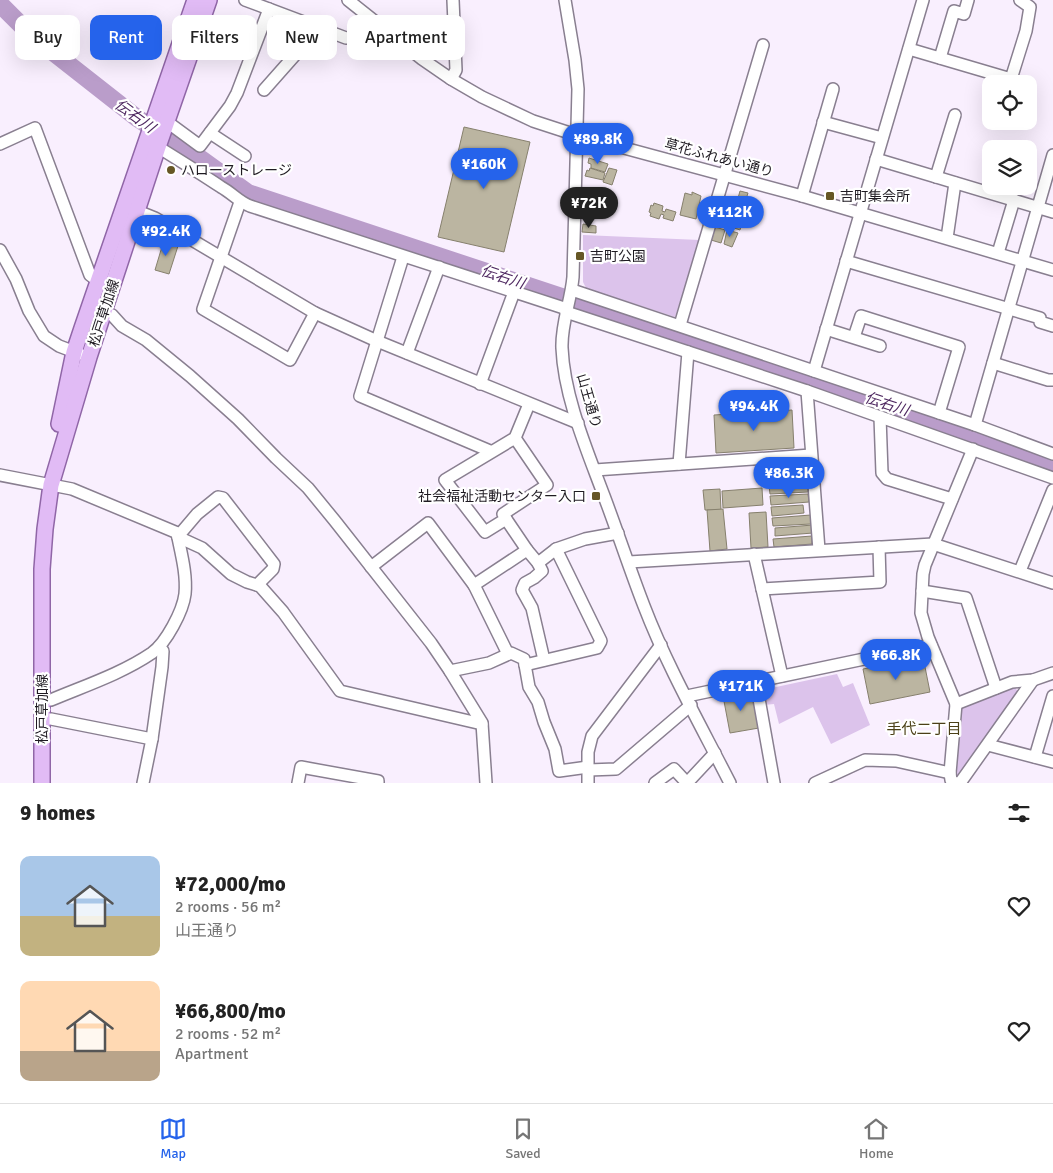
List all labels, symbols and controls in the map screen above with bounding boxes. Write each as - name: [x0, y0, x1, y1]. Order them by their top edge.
- chip: Buy: [15, 15, 80, 60]
- chip: Rent: [90, 15, 162, 60]
- chip: Filters: [172, 15, 257, 60]
- chip: New: [267, 15, 337, 60]
- chip: Apartment: [347, 15, 465, 60]
- map controls: [982, 75, 1037, 195]
- button: locate: [982, 75, 1037, 130]
- water label: 伝右川: [112, 95, 160, 138]
- pin: ¥89.8K: [557, 122, 639, 165]
- text: ¥89.8K: [573, 129, 623, 149]
- street label: 草花ふれあい通り: [663, 135, 775, 181]
- button: layers: [982, 140, 1037, 195]
- pin: ¥160K: [449, 148, 519, 190]
- text: ¥160K: [462, 154, 506, 174]
- place label: ハローストレージ: [181, 162, 292, 179]
- marker: ハローストレージ: [165, 164, 177, 176]
- pin: ¥72K: [559, 186, 619, 229]
- place label: 吉町集会所: [840, 188, 910, 205]
- marker: 吉町集会所: [824, 190, 836, 202]
- text: ¥72K: [571, 193, 607, 213]
- pin: ¥112K: [695, 196, 765, 238]
- text: ¥112K: [708, 202, 752, 222]
- pin: ¥92.4K: [125, 214, 207, 257]
- text: ¥92.4K: [141, 221, 191, 241]
- place label: 吉町公園: [590, 248, 646, 265]
- marker: 吉町公園: [574, 250, 586, 262]
- water label: 伝右川: [479, 261, 529, 293]
- street label: 松戸草加線: [85, 277, 123, 349]
- street label: 山王通り: [573, 372, 605, 430]
- water label: 伝右川: [863, 388, 913, 420]
- pin: ¥94.4K: [713, 390, 795, 432]
- text: ¥94.4K: [729, 396, 779, 416]
- pin: ¥86.3K: [748, 456, 830, 499]
- text: ¥86.3K: [764, 463, 814, 483]
- place label: 社会福祉活動センター入口: [418, 488, 586, 505]
- marker: 社会福祉活動センター入口: [590, 490, 602, 502]
- pin: ¥66.8K: [855, 638, 937, 681]
- text: ¥66.8K: [871, 645, 921, 665]
- pin: ¥171K: [706, 670, 776, 712]
- street label: 松戸草加線: [34, 674, 51, 744]
- text: ¥171K: [719, 676, 763, 696]
- district label: 手代二丁目: [886, 720, 962, 738]
- icon: filters: [1005, 799, 1033, 827]
- text: 9 homes: [20, 800, 95, 826]
- text: ¥72,000/mo: [175, 871, 286, 897]
- icon: home: [60, 876, 120, 936]
- icon: heart: [1005, 892, 1033, 920]
- text: 2 rooms · 56 m²: [175, 897, 281, 917]
- text: 山王通り: [175, 921, 239, 941]
- text: ¥66,800/mo: [175, 998, 286, 1024]
- icon: home: [60, 1001, 120, 1061]
- icon: heart: [1005, 1017, 1033, 1045]
- text: 2 rooms · 52 m²: [175, 1024, 281, 1044]
- text: Apartment: [175, 1044, 248, 1064]
- tab: Map: [159, 1115, 187, 1162]
- tab: Saved: [505, 1115, 541, 1162]
- tab: Home: [859, 1115, 894, 1162]

